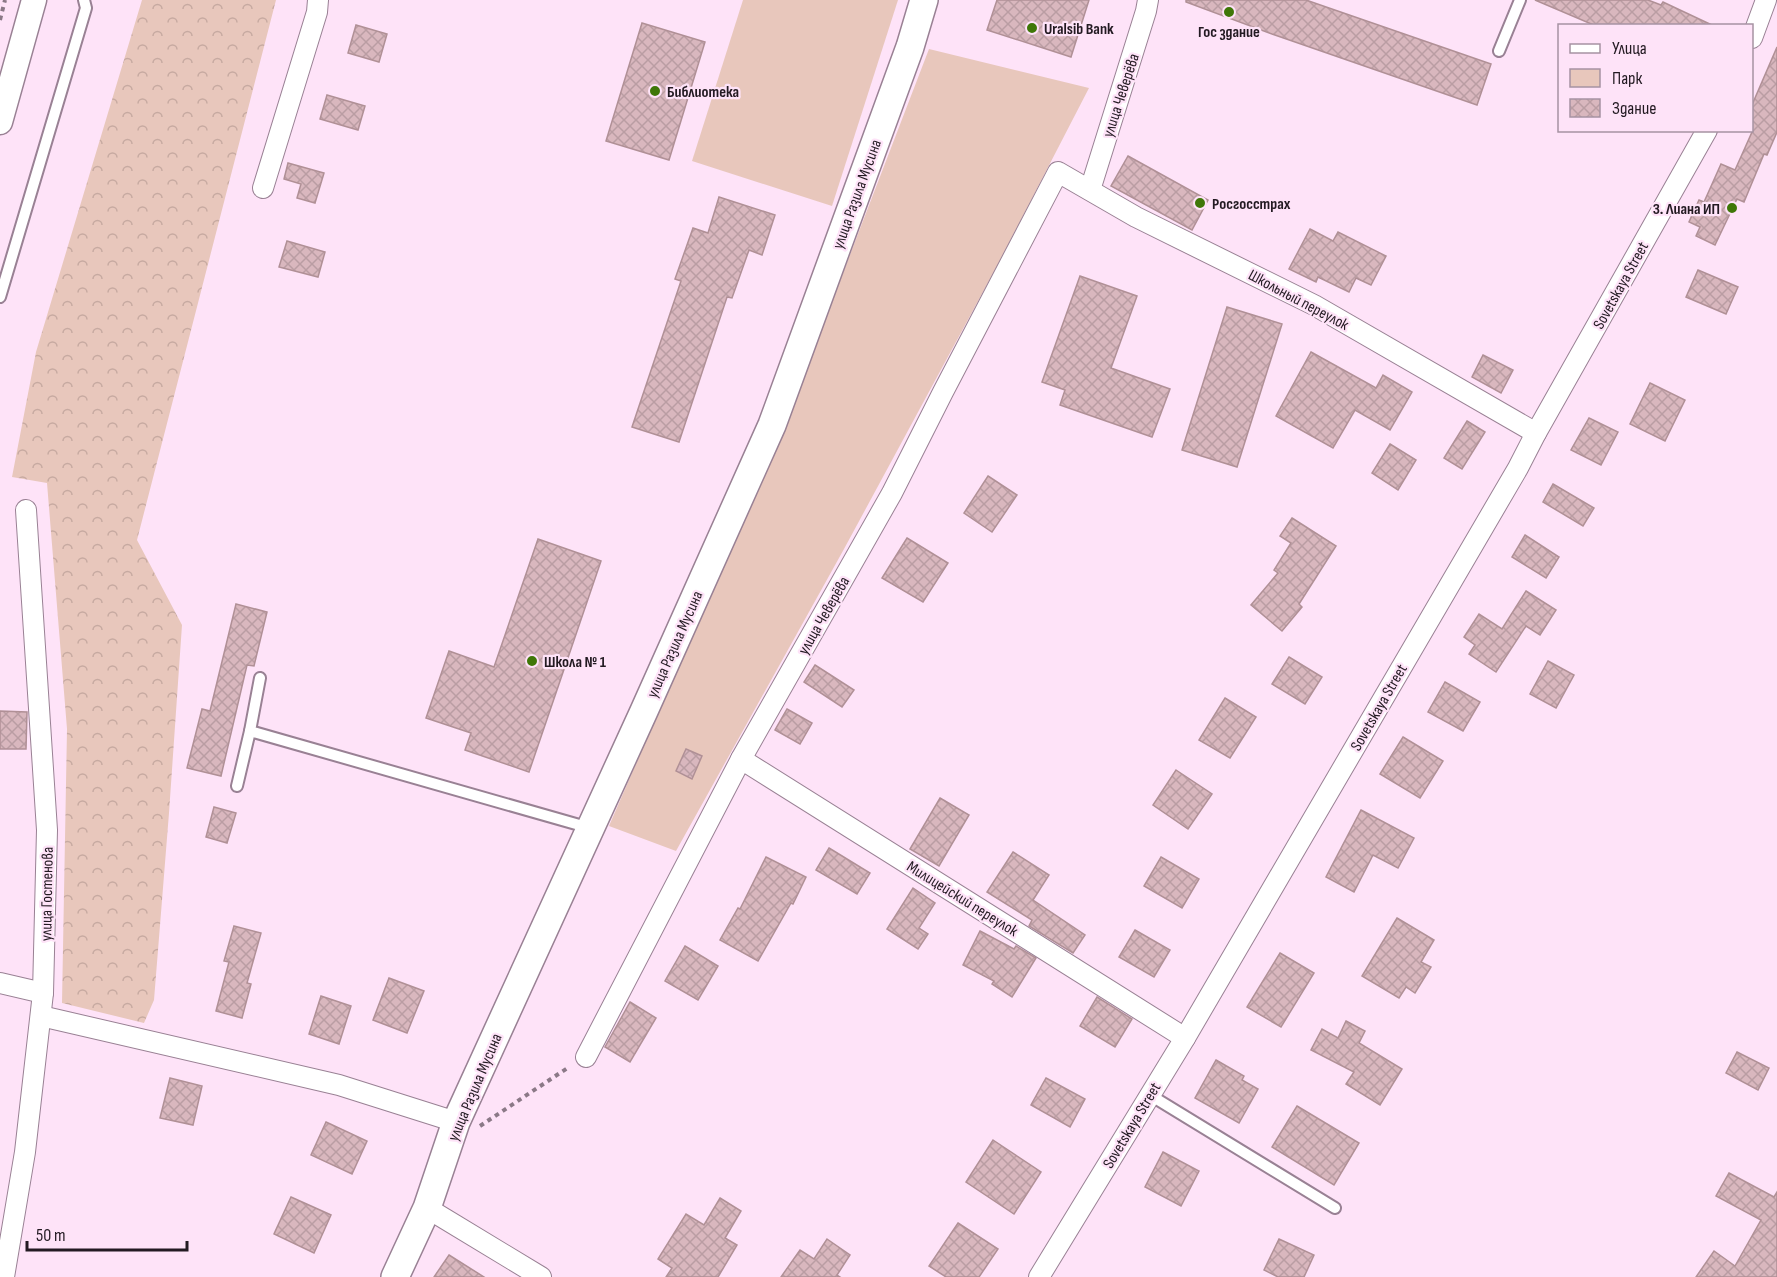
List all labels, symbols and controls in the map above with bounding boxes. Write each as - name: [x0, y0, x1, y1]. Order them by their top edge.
- marker: Гос здание: [1222, 5, 1236, 19]
- place label: Uralsib Bank: [1044, 20, 1114, 39]
- marker: Uralsib Bank: [1025, 21, 1039, 35]
- place label: Гос здание: [1198, 23, 1260, 42]
- legend: [1558, 24, 1753, 132]
- text: Улица: [1612, 38, 1647, 59]
- street label: улица Чеверёва: [1099, 51, 1144, 140]
- text: Парк: [1612, 68, 1643, 89]
- place label: Библиотека: [667, 83, 739, 102]
- marker: Библиотека: [648, 84, 662, 98]
- text: Здание: [1612, 98, 1657, 119]
- street label: улица Разила Мусина: [829, 137, 886, 252]
- place label: Росгосстрах: [1212, 195, 1291, 214]
- marker: Росгосстрах: [1193, 196, 1207, 210]
- place label: 3. Лиана ИП: [1653, 200, 1720, 219]
- marker: 3. Лиана ИП: [1725, 201, 1739, 215]
- street label: Sovetskaya Street: [1590, 239, 1653, 333]
- street label: Школьный переулок: [1245, 266, 1353, 335]
- street label: улица Чеверёва: [794, 573, 854, 658]
- street label: улица Разила Мусина: [643, 588, 707, 701]
- place label: Школа № 1: [544, 653, 607, 672]
- marker: Школа № 1: [525, 654, 539, 668]
- street label: Sovetskaya Street: [1347, 661, 1412, 754]
- street label: улица Гостенова: [37, 847, 58, 941]
- street label: Милицейский переулок: [903, 857, 1022, 942]
- street label: улица Разила Мусина: [444, 1031, 507, 1144]
- street label: Sovetskaya Street: [1099, 1079, 1165, 1172]
- scale bar: [27, 1214, 188, 1252]
- text: 50 m: [36, 1225, 66, 1246]

